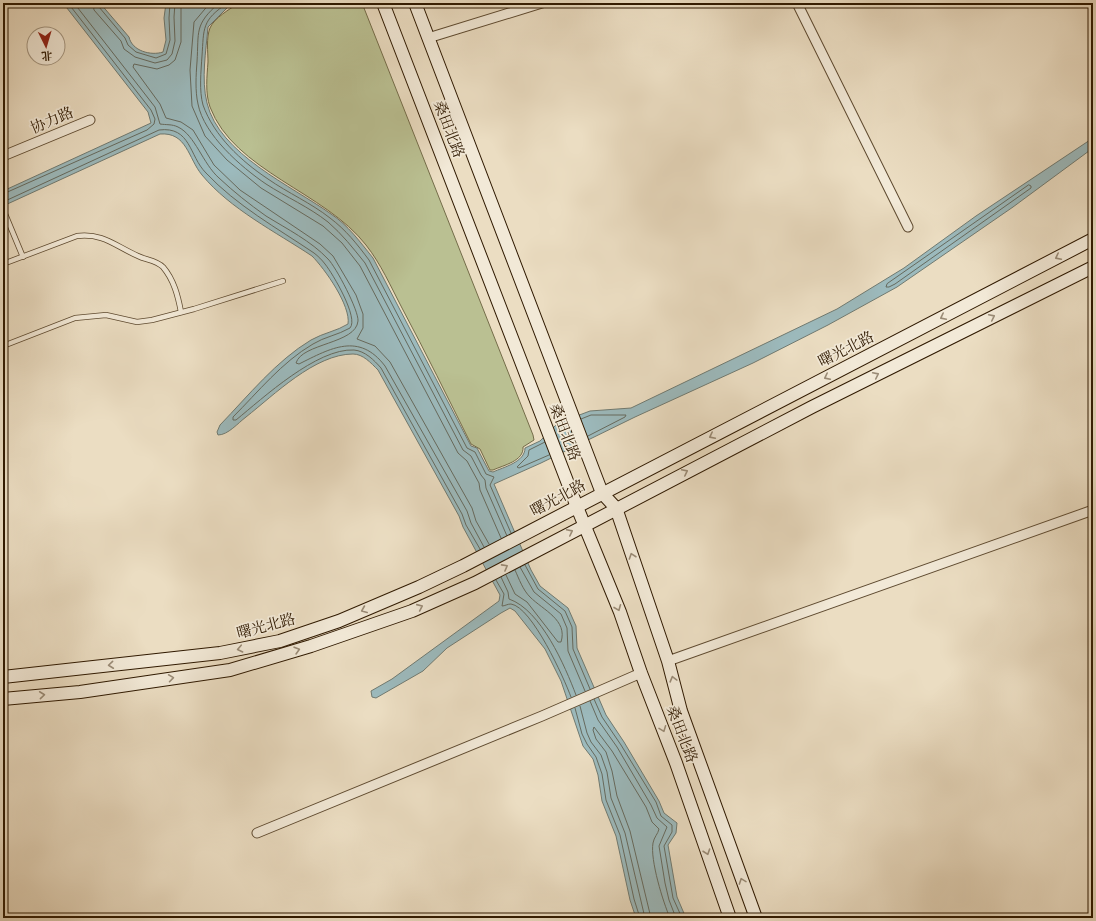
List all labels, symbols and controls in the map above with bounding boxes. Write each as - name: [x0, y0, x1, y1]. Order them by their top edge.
- north arrow: [26, 26, 66, 66]
- text: 北: [41, 47, 53, 63]
- street label: 桑田北路: [427, 98, 468, 161]
- street label: 协力路: [28, 103, 77, 140]
- one-way arrow: [1055, 253, 1063, 260]
- one-way arrow: [940, 312, 947, 320]
- one-way arrow: [988, 314, 996, 322]
- street label: 曙光北路: [815, 327, 878, 373]
- one-way arrow: [824, 372, 832, 380]
- one-way arrow: [872, 372, 879, 380]
- street label: 桑田北路: [543, 401, 584, 464]
- one-way arrow: [709, 432, 716, 439]
- one-way arrow: [681, 470, 689, 477]
- street label: 曙光北路: [527, 476, 590, 523]
- one-way arrow: [566, 530, 573, 537]
- one-way arrow: [628, 552, 637, 559]
- one-way arrow: [501, 564, 508, 571]
- one-way arrow: [416, 604, 423, 612]
- one-way arrow: [613, 604, 621, 611]
- one-way arrow: [360, 606, 367, 614]
- street label: 曙光北路: [235, 610, 298, 645]
- one-way arrow: [237, 645, 243, 653]
- one-way arrow: [294, 646, 301, 655]
- one-way arrow: [108, 661, 114, 670]
- one-way arrow: [168, 674, 174, 683]
- one-way arrow: [669, 676, 678, 683]
- one-way arrow: [39, 691, 45, 700]
- street label: 桑田北路: [660, 703, 701, 766]
- one-way arrow: [659, 726, 667, 733]
- one-way arrow: [702, 848, 711, 855]
- one-way arrow: [739, 878, 747, 885]

